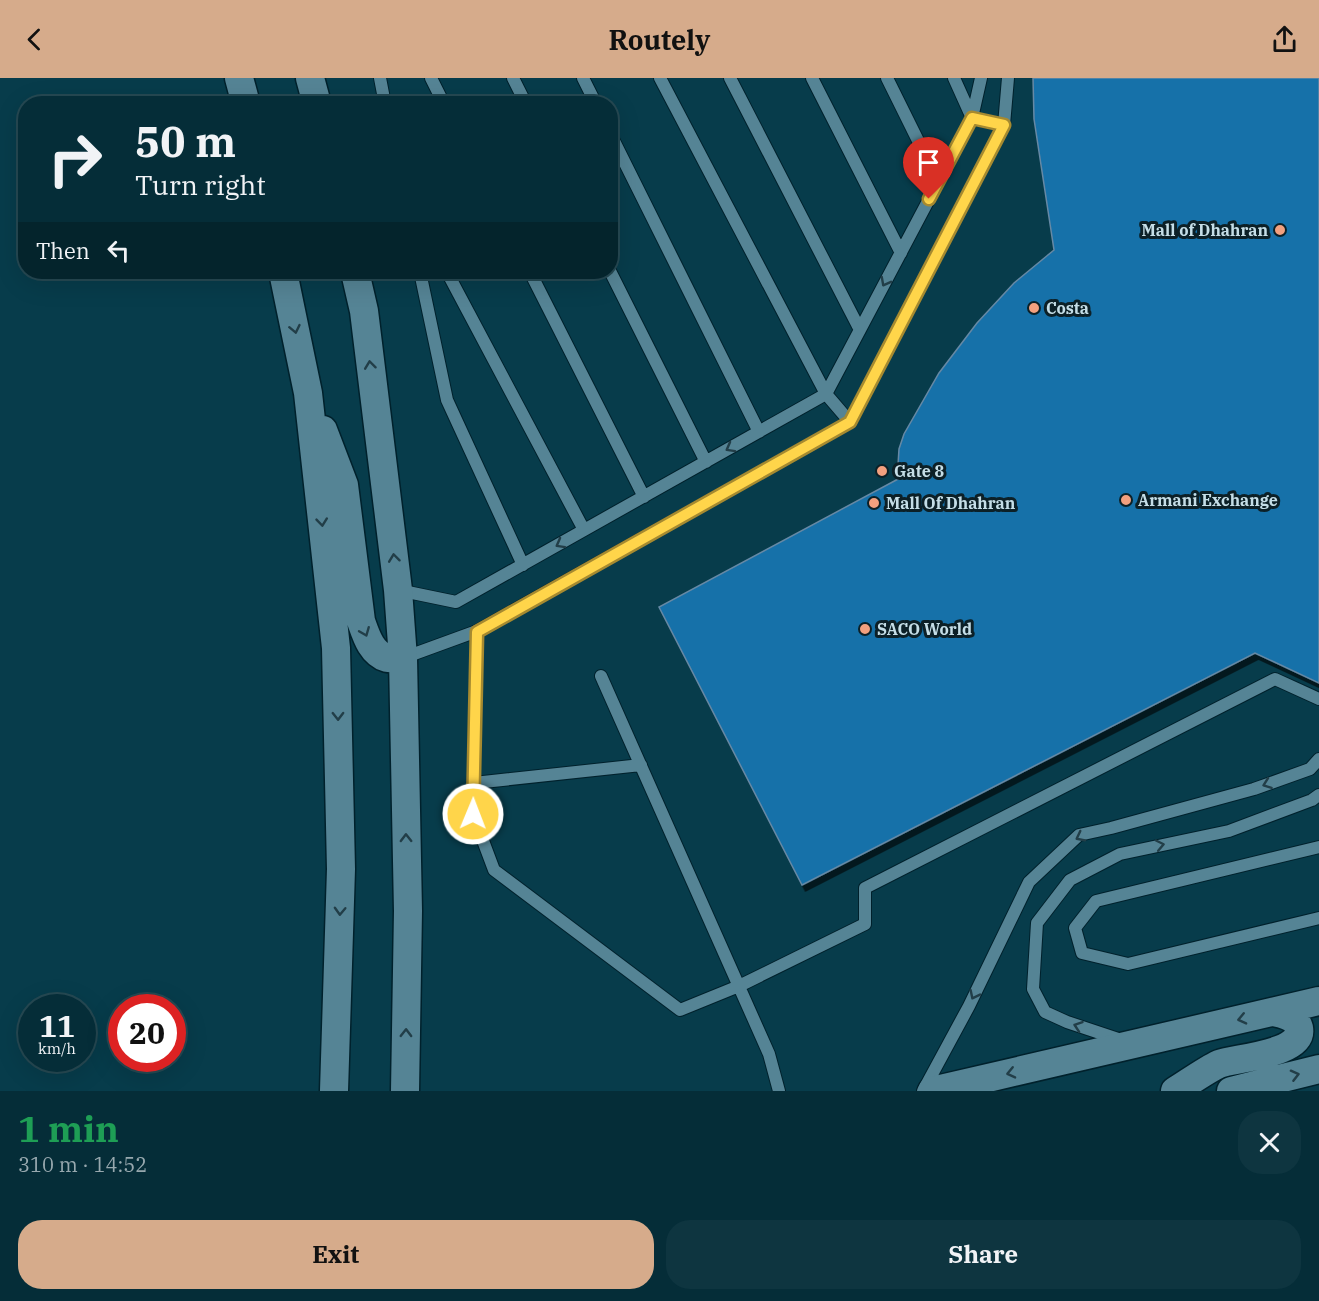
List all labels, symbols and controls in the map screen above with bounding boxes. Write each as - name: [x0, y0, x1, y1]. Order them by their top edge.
- text: Routely: [609, 22, 710, 57]
- icon: back: [18, 23, 51, 56]
- icon: share: [1268, 23, 1301, 56]
- text: 50 m: [135, 114, 236, 169]
- icon: right: [36, 120, 114, 198]
- pin: [903, 137, 954, 199]
- icon: arrive: [912, 146, 945, 179]
- text: Turn right: [135, 167, 266, 202]
- place label: Mall of Dhahran: [1142, 220, 1268, 240]
- marker: Mall of Dhahran: [1273, 223, 1287, 237]
- icon: left: [102, 234, 135, 267]
- text: Then: [36, 236, 90, 265]
- one-way arrow: [881, 276, 892, 286]
- place label: Costa: [1046, 298, 1089, 318]
- marker: Costa: [1027, 301, 1041, 315]
- one-way arrow: [288, 323, 301, 333]
- one-way arrow: [365, 360, 377, 369]
- one-way arrow: [726, 441, 736, 452]
- place label: Gate 8: [894, 461, 944, 481]
- marker: Gate 8: [875, 464, 889, 478]
- place label: Armani Exchange: [1138, 490, 1278, 510]
- place label: Mall Of Dhahran: [886, 493, 1016, 513]
- marker: Armani Exchange: [1119, 493, 1133, 507]
- marker: Mall Of Dhahran: [867, 496, 881, 510]
- one-way arrow: [316, 517, 328, 526]
- one-way arrow: [556, 537, 566, 548]
- one-way arrow: [388, 554, 401, 563]
- place label: SACO World: [877, 619, 972, 639]
- marker: SACO World: [858, 622, 872, 636]
- one-way arrow: [358, 626, 371, 636]
- one-way arrow: [331, 711, 344, 720]
- one-way arrow: [1263, 777, 1273, 790]
- position arrow: [441, 782, 505, 846]
- one-way arrow: [1075, 830, 1086, 842]
- one-way arrow: [400, 833, 412, 842]
- one-way arrow: [1154, 839, 1164, 852]
- one-way arrow: [333, 906, 346, 915]
- one-way arrow: [969, 989, 981, 1000]
- speed limit sign: 20: [108, 994, 186, 1072]
- text: 11: [39, 1006, 75, 1045]
- one-way arrow: [1237, 1011, 1247, 1024]
- one-way arrow: [1073, 1020, 1084, 1033]
- one-way arrow: [399, 1028, 412, 1037]
- text: km/h: [38, 1039, 76, 1058]
- one-way arrow: [1006, 1065, 1016, 1078]
- one-way arrow: [1290, 1070, 1300, 1083]
- text: 1 min: [18, 1105, 119, 1152]
- button: close: [1238, 1111, 1301, 1174]
- text: 310 m · 14:52: [18, 1151, 147, 1178]
- button: Exit: [18, 1220, 654, 1289]
- button: Share: [666, 1220, 1301, 1289]

